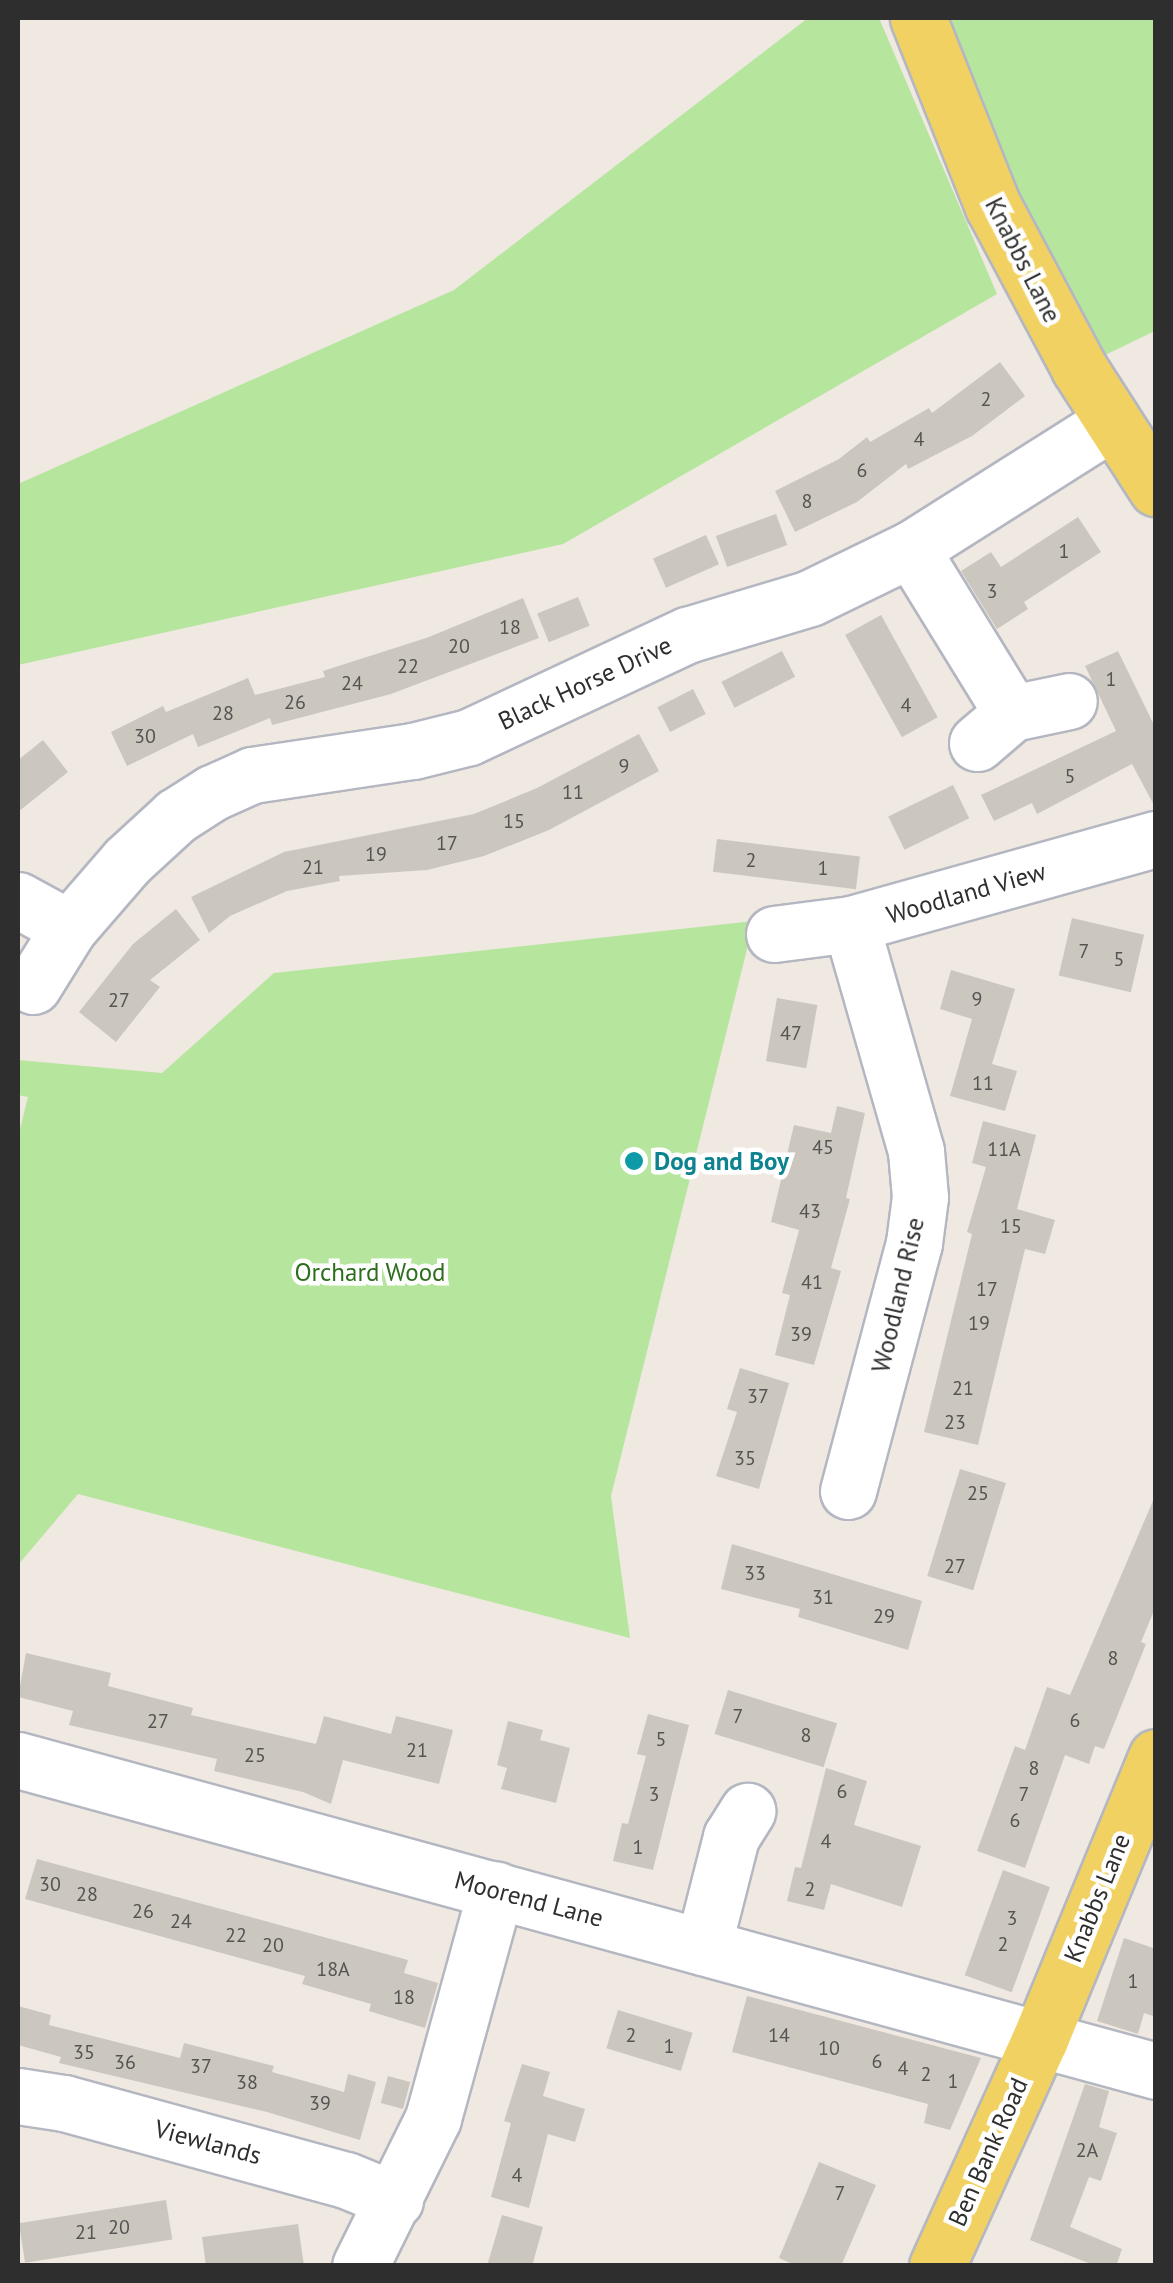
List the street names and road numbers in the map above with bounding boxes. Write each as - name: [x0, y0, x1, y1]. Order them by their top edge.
- street label: Knabbs Lane: [979, 193, 1067, 327]
- street label: Black Horse Drive: [493, 629, 677, 737]
- street label: Woodland View: [883, 856, 1049, 930]
- street label: Woodland Rise: [866, 1215, 930, 1375]
- street label: Knabbs Lane: [1058, 1829, 1136, 1967]
- street label: Moorend Lane: [451, 1865, 607, 1933]
- street label: Ben Bank Road: [942, 2073, 1034, 2231]
- street label: Viewlands: [151, 2113, 265, 2171]

